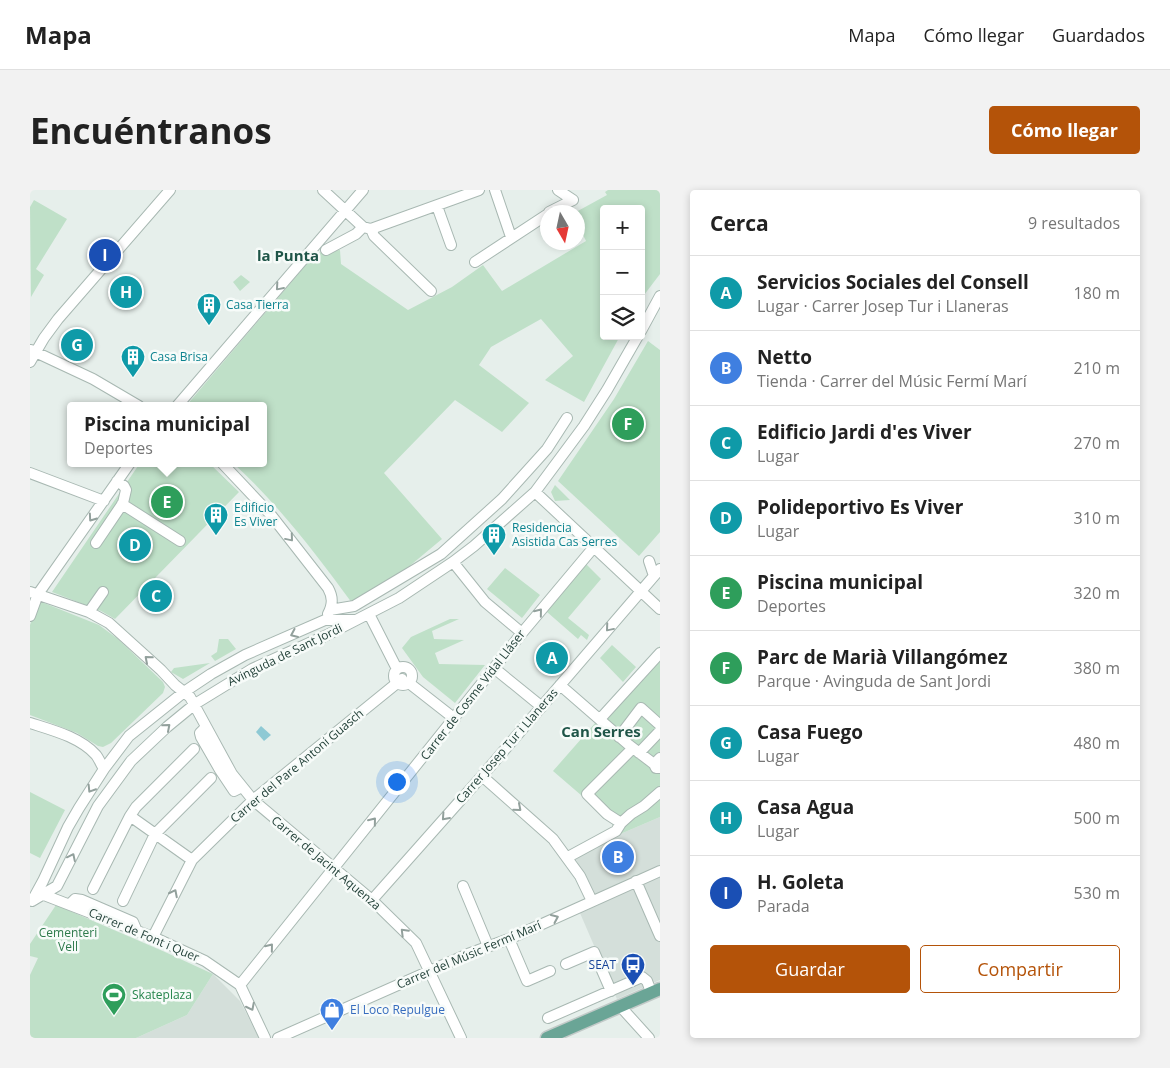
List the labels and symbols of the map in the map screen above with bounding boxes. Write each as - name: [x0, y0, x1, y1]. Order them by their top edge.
- north arrow: [540, 205, 585, 250]
- pin: I: [89, 236, 121, 274]
- district label: la Punta: [257, 245, 319, 265]
- pin: H: [110, 273, 142, 311]
- one-way arrow: [275, 282, 284, 291]
- building icon: Casa Tierra: [196, 292, 222, 326]
- place label: Casa Tierra: [226, 296, 289, 313]
- pin: G: [61, 326, 93, 364]
- building icon: Casa Brisa: [120, 344, 146, 378]
- place label: Casa Brisa: [150, 348, 208, 365]
- pin: F: [612, 405, 644, 443]
- pin: E: [151, 483, 183, 521]
- place label: Edificio Es Viver: [234, 499, 277, 530]
- building icon: Edificio Es Viver: [203, 502, 229, 536]
- one-way arrow: [89, 512, 98, 521]
- place label: Residencia Asistida Cas Serres: [512, 519, 617, 550]
- building icon: Residencia Asistida Cas Serres: [481, 522, 507, 556]
- pin: D: [119, 526, 151, 564]
- one-way arrow: [284, 532, 293, 541]
- pin: C: [140, 577, 172, 615]
- one-way arrow: [534, 608, 543, 617]
- street label: Avinguda de Sant Jordi: [224, 619, 345, 690]
- one-way arrow: [606, 622, 615, 631]
- street label: Carrer de Cosme Vidal Lláser: [416, 626, 529, 763]
- one-way arrow: [290, 627, 299, 638]
- pin: A: [536, 639, 568, 677]
- one-way arrow: [145, 656, 154, 665]
- street label: Carrer Josep Tur i Llaneras: [452, 684, 562, 807]
- street label: Carrer del Pare Antoni Guasch: [226, 705, 367, 827]
- district label: Can Serres: [561, 721, 641, 741]
- one-way arrow: [162, 724, 171, 733]
- your location: [384, 769, 410, 795]
- one-way arrow: [87, 784, 97, 793]
- one-way arrow: [513, 803, 522, 812]
- one-way arrow: [442, 811, 451, 820]
- street label: Carrer de Jacint Aquenza: [268, 812, 385, 914]
- one-way arrow: [367, 818, 375, 827]
- pin: B: [602, 838, 634, 876]
- one-way arrow: [66, 853, 76, 862]
- one-way arrow: [168, 889, 179, 898]
- street label: Carrer de Font i Quer: [86, 904, 202, 966]
- one-way arrow: [550, 914, 559, 925]
- street label: Carrer del Músic Fermí Marí: [394, 916, 544, 993]
- park label: Cementeri Vell: [39, 924, 97, 955]
- one-way arrow: [401, 929, 410, 938]
- one-way arrow: [265, 944, 273, 953]
- bus stop icon: SEAT: [620, 952, 646, 986]
- place label: SEAT: [589, 956, 616, 973]
- sports icon: Skateplaza: [101, 982, 127, 1016]
- place label: Skateplaza: [132, 986, 192, 1003]
- shop icon: El Loco Repulgue: [319, 997, 345, 1031]
- place label: El Loco Repulgue: [350, 1001, 445, 1018]
- one-way arrow: [245, 1002, 255, 1011]

